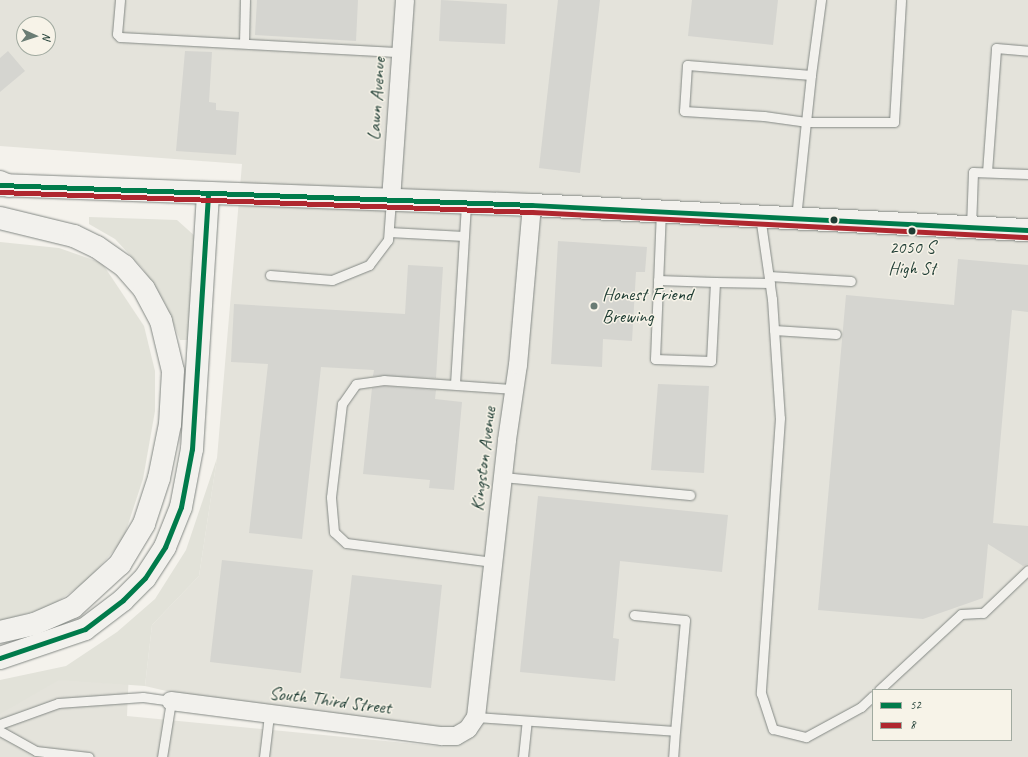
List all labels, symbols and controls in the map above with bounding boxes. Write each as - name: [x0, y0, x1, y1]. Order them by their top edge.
- north arrow: [16, 16, 56, 56]
- text: N: [40, 33, 54, 40]
- street label: Lawn Avenue: [363, 57, 391, 141]
- unlabelled marker: [829, 215, 839, 225]
- marker: 2050 S High St: [907, 226, 917, 236]
- place label: 2050 S High St: [888, 237, 936, 280]
- place label: Honest Friend Brewing: [602, 284, 693, 328]
- marker: Honest Friend Brewing: [589, 301, 599, 311]
- street label: Kingston Avenue: [466, 406, 502, 512]
- street label: South Third Street: [267, 682, 393, 720]
- legend: [872, 689, 1012, 741]
- text: 52: [910, 697, 921, 713]
- text: 8: [910, 717, 915, 733]

